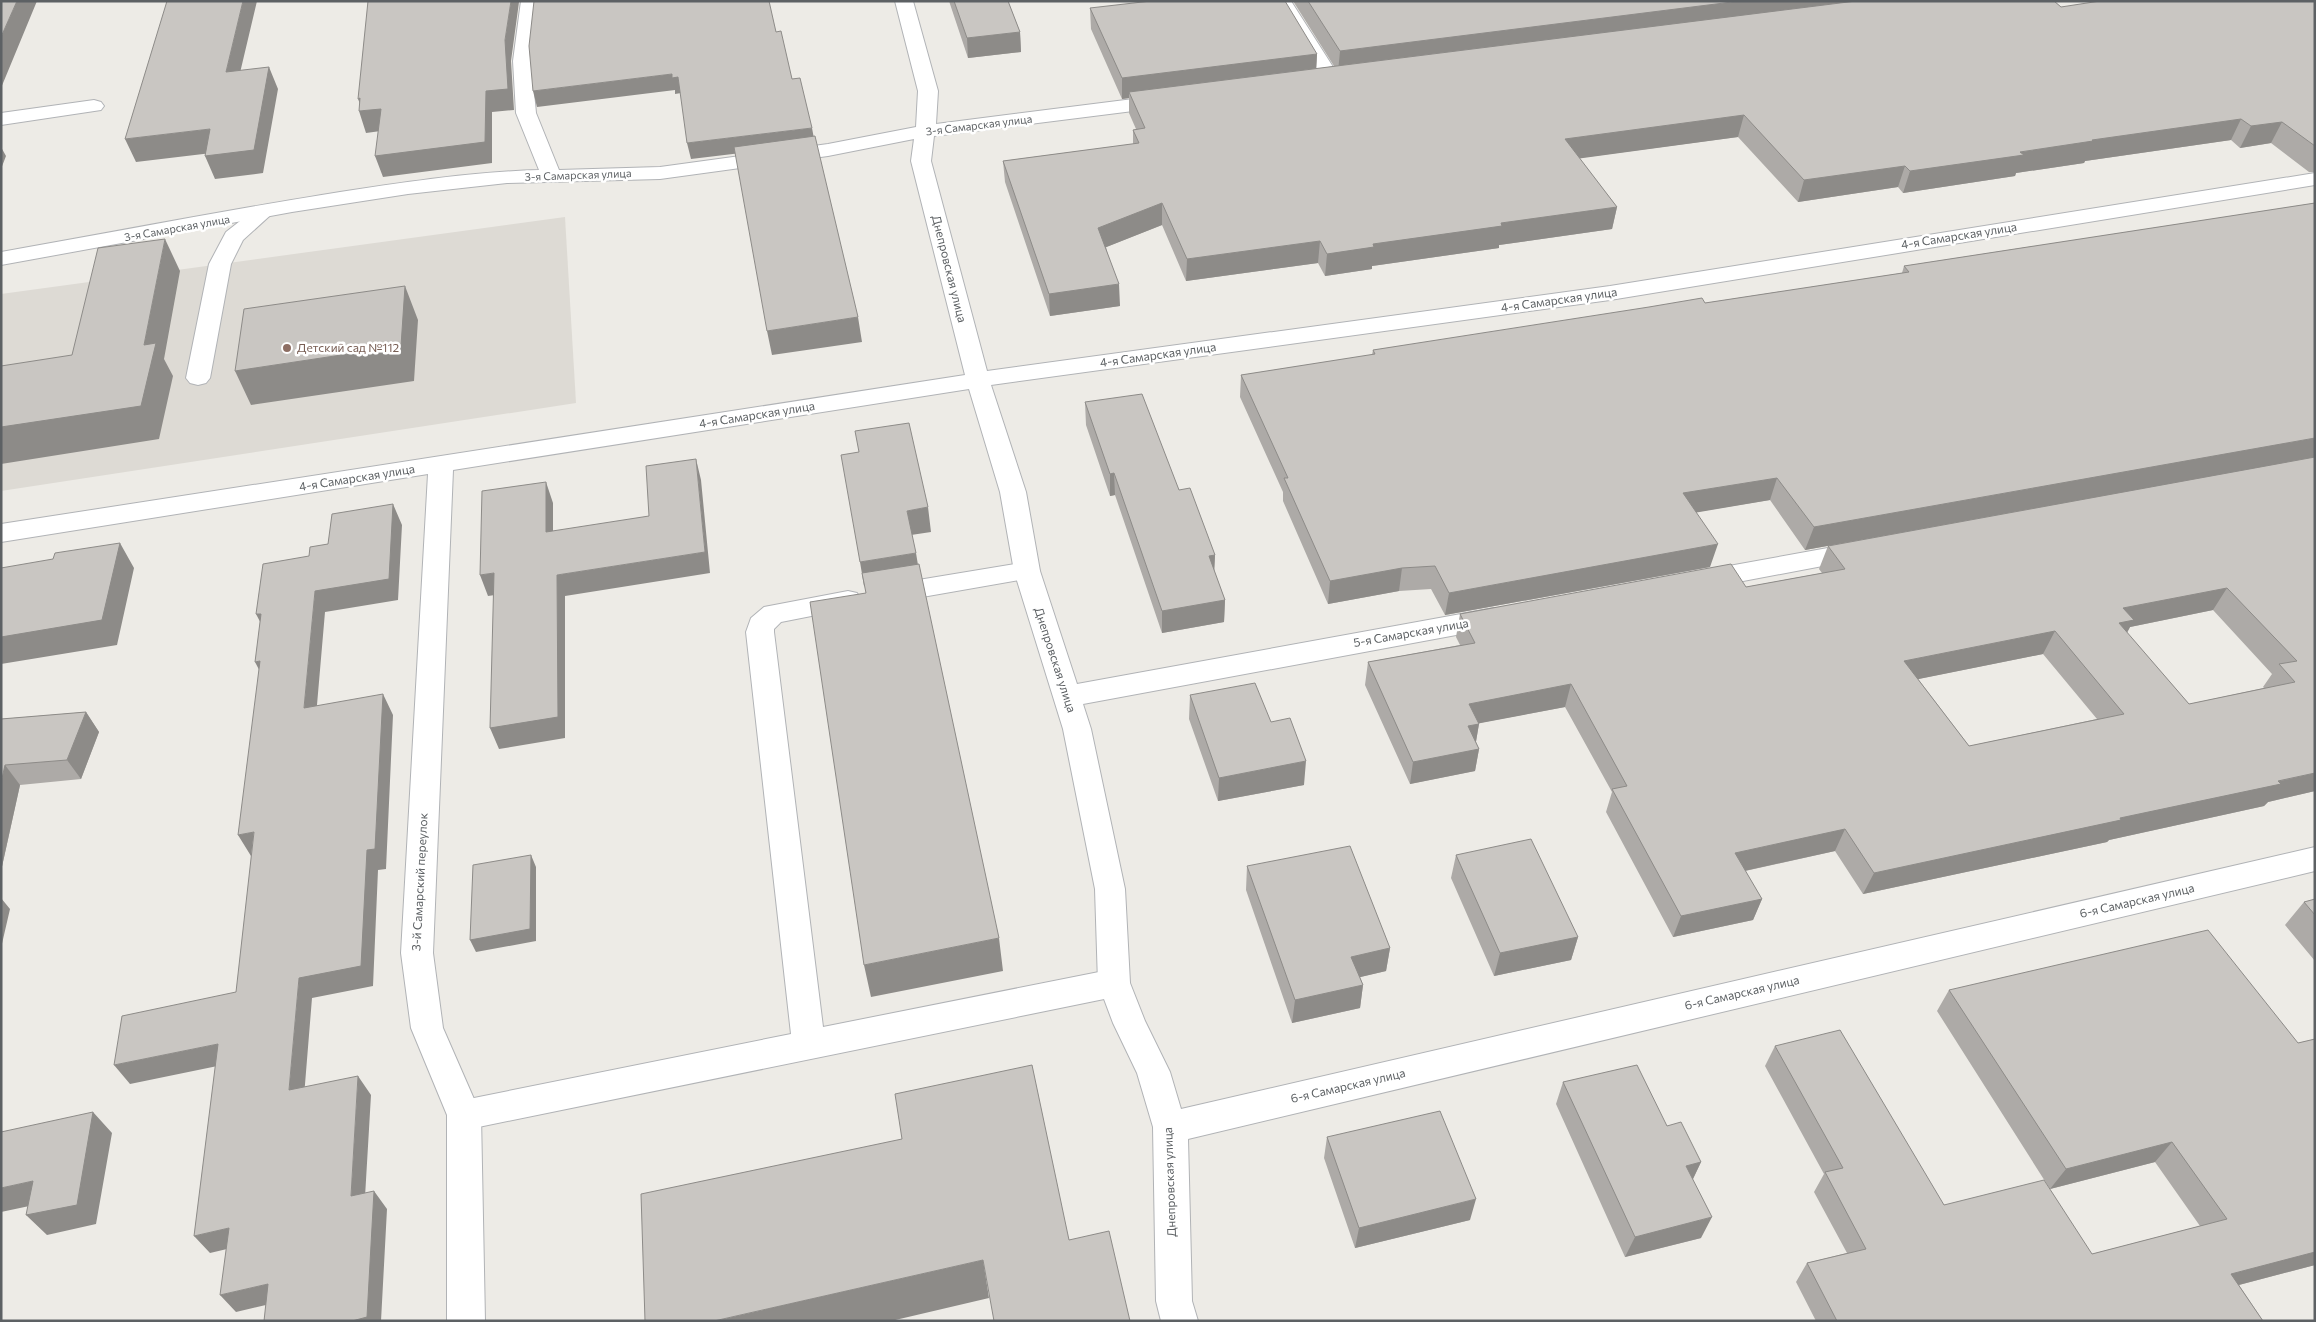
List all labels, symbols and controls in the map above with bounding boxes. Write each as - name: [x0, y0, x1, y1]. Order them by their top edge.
- street label: 3-я Самарская улица: [925, 112, 1033, 137]
- street label: 3-я Самарская улица: [524, 166, 632, 183]
- street label: 3-я Самарская улица: [123, 212, 231, 243]
- street label: Днепровская улица: [930, 214, 970, 324]
- street label: 4-я Самарская улица: [1900, 219, 2018, 251]
- street label: 4-я Самарская улица: [1500, 284, 1618, 314]
- street label: 4-я Самарская улица: [1099, 339, 1217, 369]
- place label: Детский сад №112: [297, 340, 400, 354]
- marker: Детский сад №112: [281, 342, 293, 354]
- street label: 4-я Самарская улица: [698, 398, 816, 430]
- street label: 4-я Самарская улица: [298, 461, 416, 493]
- street label: Днепровская улица: [1032, 605, 1080, 714]
- street label: 5-я Самарская улица: [1352, 615, 1470, 649]
- street label: 3-й Самарский переулок: [408, 812, 430, 951]
- street label: 6-я Самарская улица: [2078, 880, 2195, 920]
- street label: 6-я Самарская улица: [1683, 972, 1800, 1012]
- street label: 6-я Самарская улица: [1289, 1065, 1406, 1105]
- street label: Днепровская улица: [1160, 1127, 1178, 1237]

